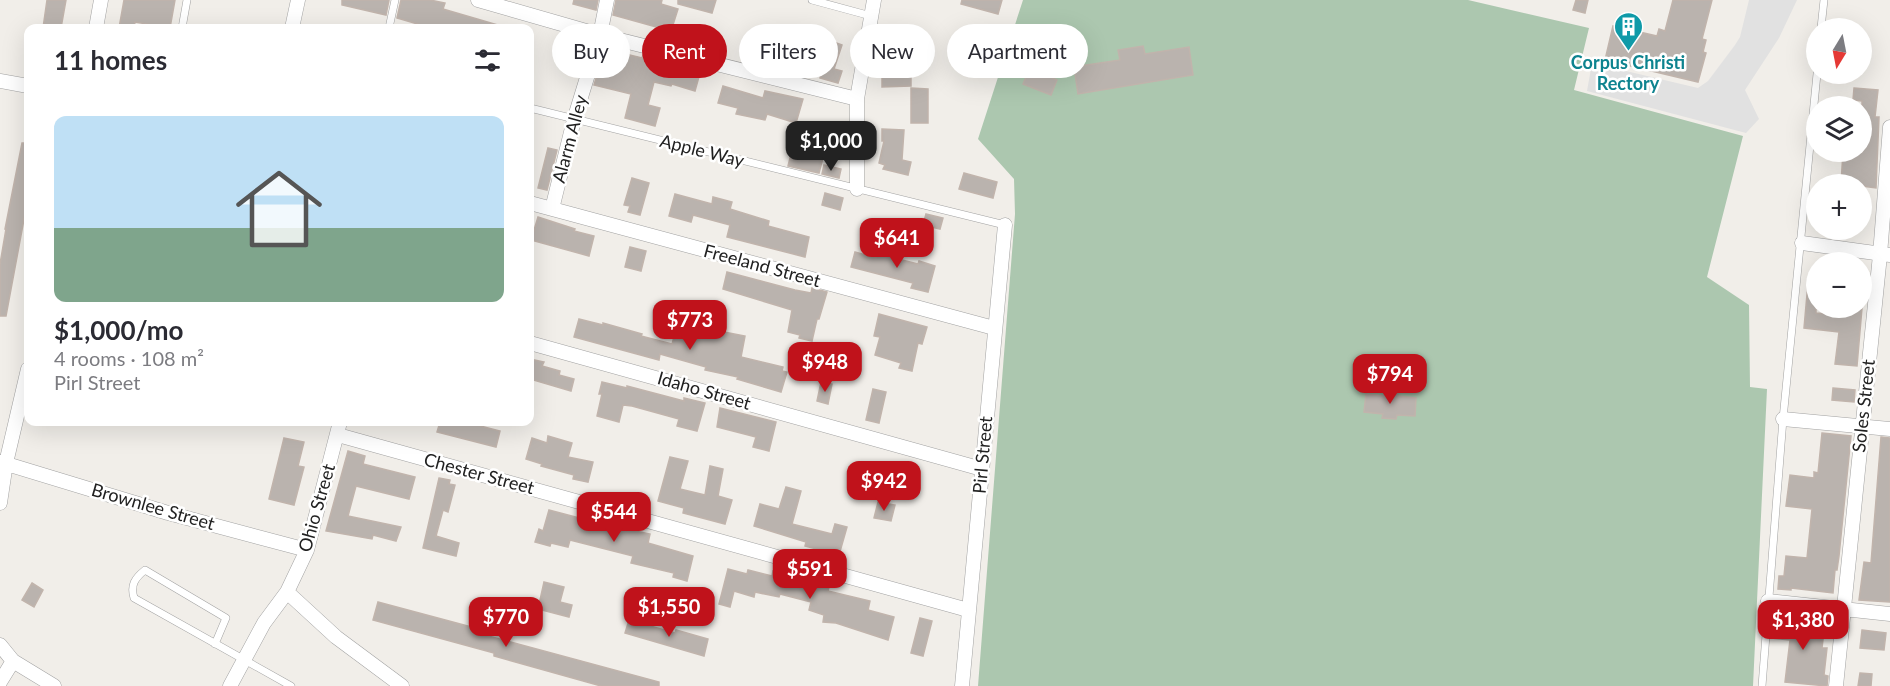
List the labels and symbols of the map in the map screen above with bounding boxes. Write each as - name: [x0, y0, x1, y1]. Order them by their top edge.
- building icon: Corpus Christi Rectory: [1612, 10, 1644, 52]
- north arrow: [1806, 18, 1872, 84]
- place label: Corpus Christi Rectory: [1571, 51, 1685, 94]
- street label: Alarm Alley: [547, 92, 591, 185]
- pin: $1,000: [782, 121, 880, 172]
- street label: Apple Way: [658, 129, 747, 171]
- pin: $641: [861, 218, 933, 269]
- street label: Freeland Street: [701, 239, 824, 291]
- pin: $773: [654, 300, 726, 351]
- pin: $948: [789, 342, 861, 393]
- pin: $794: [1354, 354, 1426, 405]
- street label: Soles Street: [1847, 358, 1879, 454]
- street label: Idaho Street: [655, 366, 754, 414]
- street label: Pirl Street: [968, 415, 996, 495]
- street label: Chester Street: [422, 448, 537, 498]
- street label: Ohio Street: [293, 461, 339, 554]
- pin: $942: [848, 461, 920, 512]
- street label: Brownlee Street: [89, 478, 218, 534]
- pin: $544: [578, 492, 650, 543]
- pin: $591: [774, 549, 846, 600]
- pin: $1,550: [620, 587, 718, 638]
- pin: $770: [470, 597, 542, 648]
- pin: $1,380: [1754, 600, 1852, 651]

